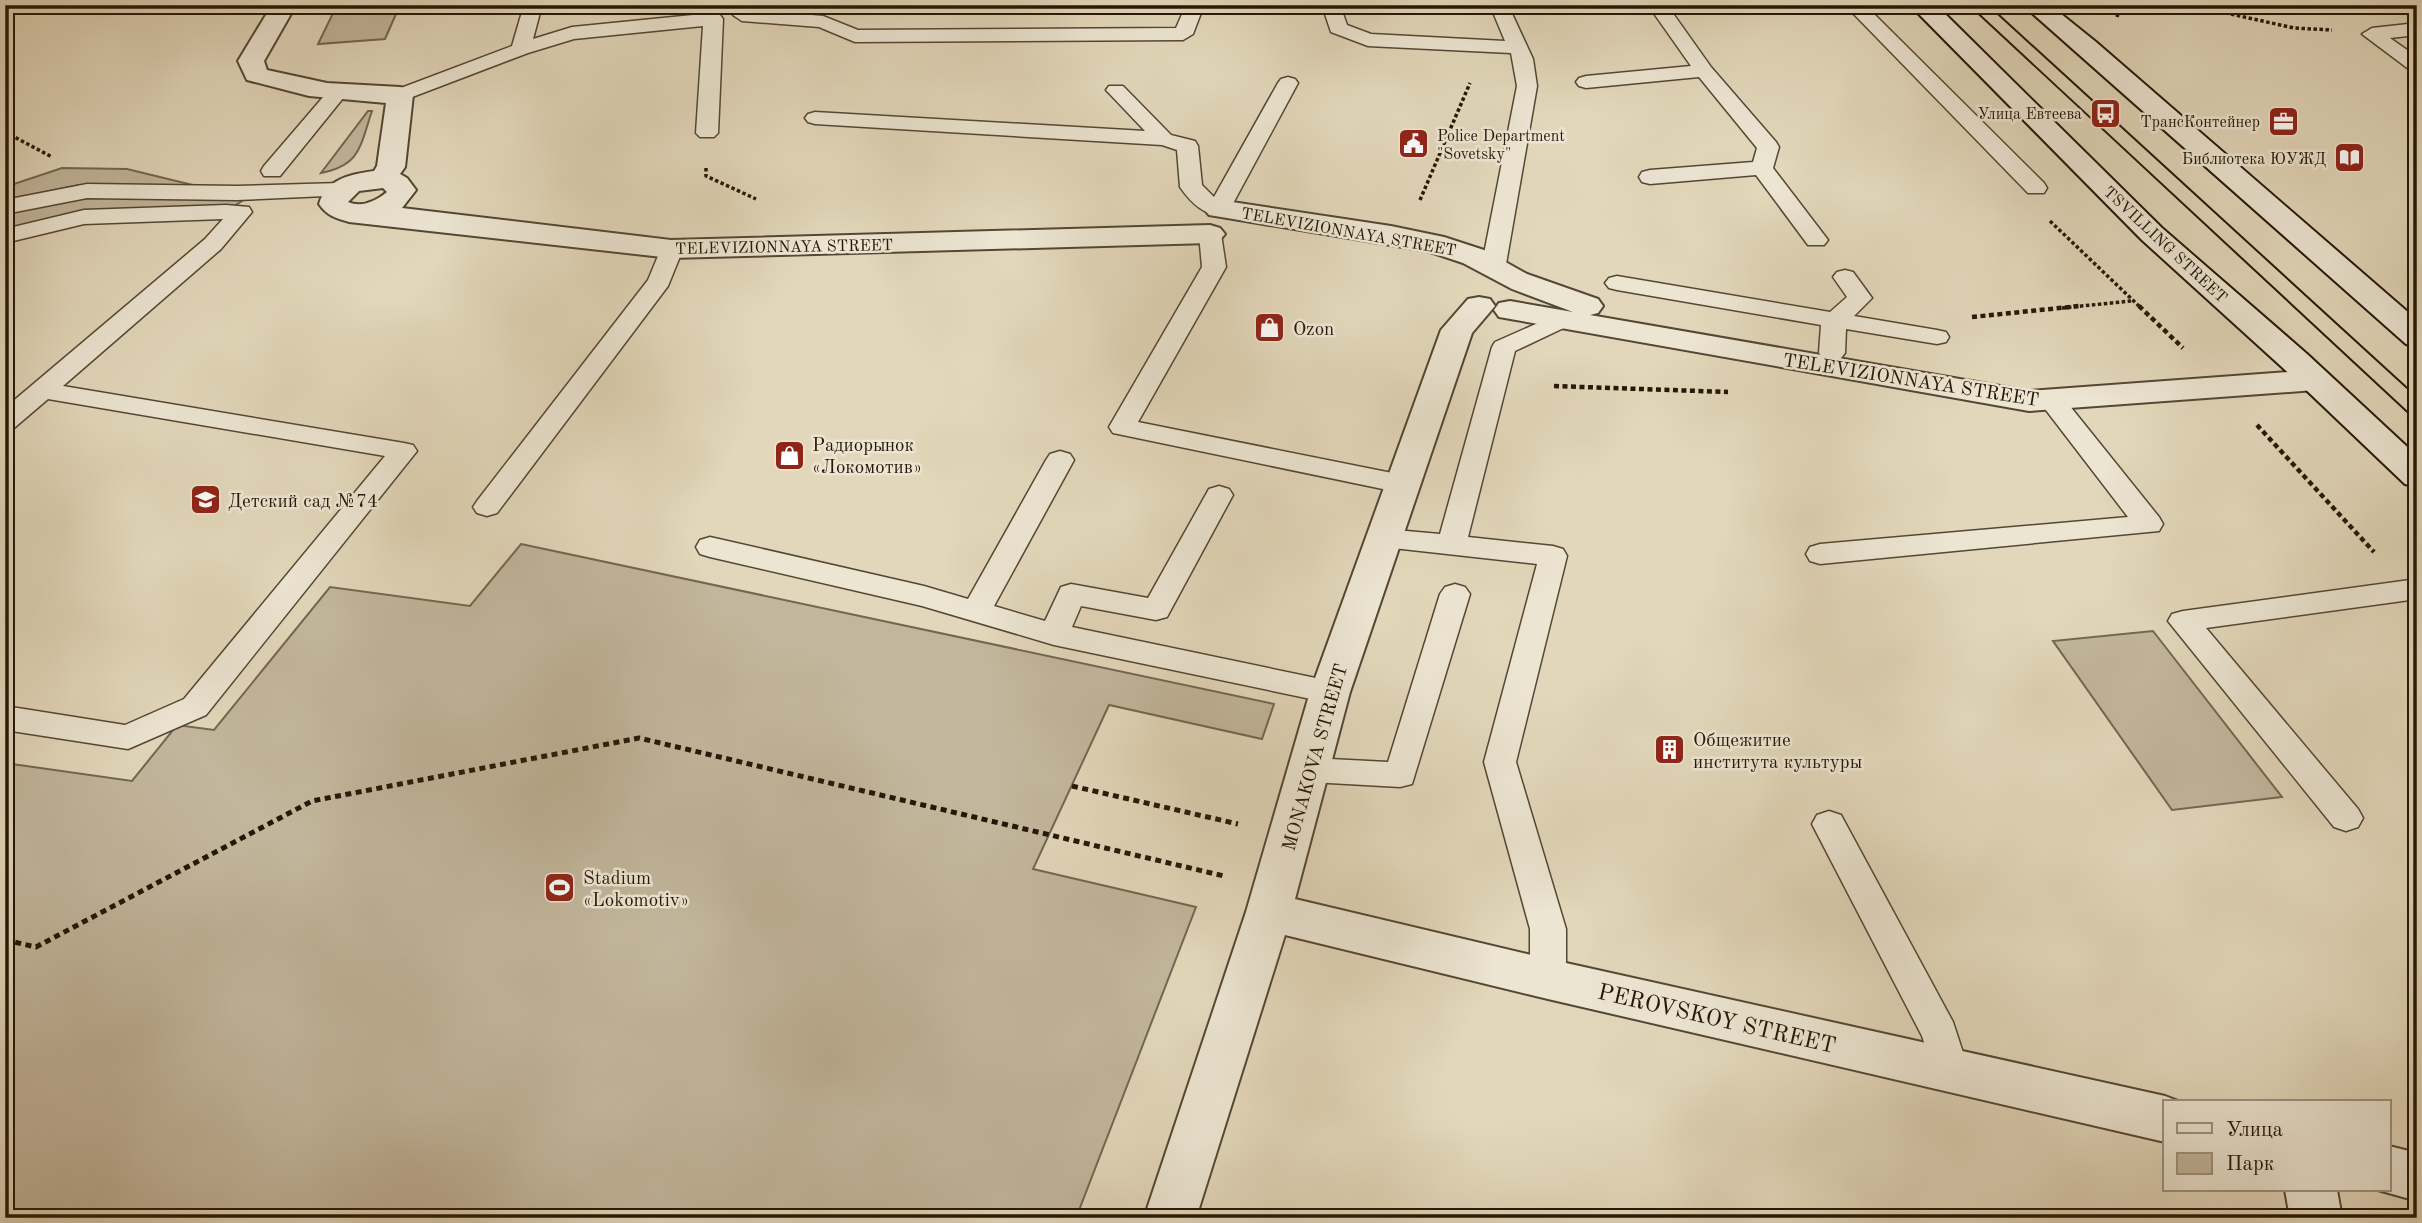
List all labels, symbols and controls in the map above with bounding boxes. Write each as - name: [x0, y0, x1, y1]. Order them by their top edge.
- bus stop icon: Улица Евтеева: [2088, 96, 2122, 130]
- office icon: ТрансКонтейнер: [2266, 104, 2300, 138]
- place label: Улица Евтеева: [1978, 107, 2082, 123]
- place label: ТрансКонтейнер: [2140, 115, 2260, 131]
- public building icon: Police Department "Sovetsky": [1397, 127, 1431, 161]
- place label: Police Department "Sovetsky": [1437, 129, 1565, 163]
- library icon: Библиотека ЮУЖД: [2332, 141, 2366, 175]
- place label: Библиотека ЮУЖД: [2182, 152, 2326, 168]
- street label: TSVILLING STREET: [2100, 184, 2229, 307]
- street label: TELEVIZIONNAYA STREET: [1240, 206, 1457, 260]
- street label: TELEVIZIONNAYA STREET: [675, 238, 893, 258]
- shop icon: Ozon: [1253, 311, 1287, 345]
- place label: Ozon: [1293, 321, 1334, 340]
- street label: TELEVIZIONNAYA STREET: [1781, 352, 2040, 411]
- place label: Радиорынок «Локомотив»: [812, 437, 922, 478]
- shop icon: Радиорынок «Локомотив»: [772, 438, 806, 472]
- school or university icon: Детский сад №74: [188, 483, 222, 517]
- place label: Детский сад №74: [228, 493, 378, 512]
- street label: MONAKOVA STREET: [1281, 662, 1352, 853]
- place label: Общежитие института культуры: [1693, 732, 1862, 773]
- building icon: Общежитие института культуры: [1653, 733, 1687, 767]
- place label: Stadium «Lokomotiv»: [583, 870, 689, 911]
- sports icon: Stadium «Lokomotiv»: [543, 871, 577, 905]
- street label: PEROVSKOY STREET: [1595, 981, 1838, 1058]
- legend: [2163, 1100, 2390, 1192]
- text: Улица: [2226, 1120, 2283, 1141]
- text: Парк: [2226, 1154, 2275, 1175]

